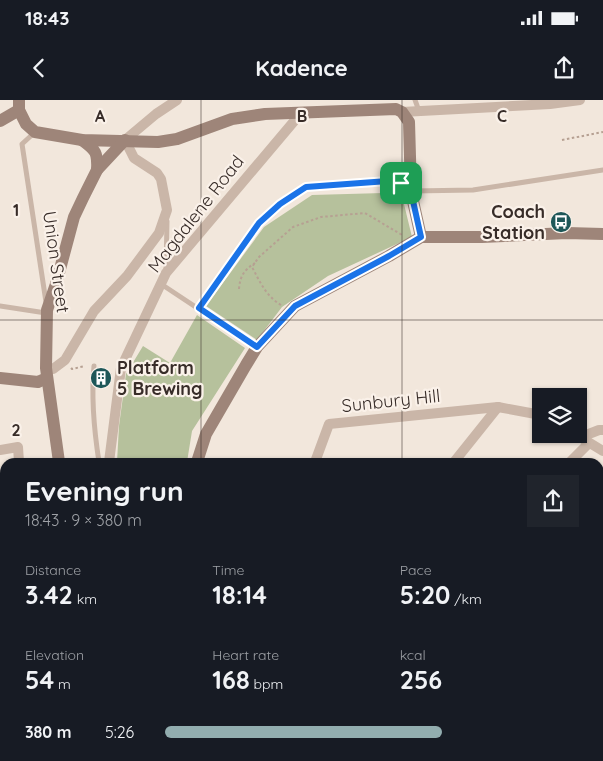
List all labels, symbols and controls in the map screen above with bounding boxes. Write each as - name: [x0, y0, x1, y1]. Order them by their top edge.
- text: 18:43: [25, 6, 69, 30]
- icon: back: [25, 54, 53, 82]
- text: Kadence: [255, 54, 348, 82]
- icon: share: [550, 54, 578, 82]
- text: A: [95, 106, 106, 126]
- text: B: [297, 106, 307, 126]
- text: C: [497, 106, 507, 126]
- street label: Magdalene Road: [143, 150, 249, 277]
- pin: [380, 162, 422, 204]
- icon: arrive: [387, 169, 415, 197]
- text: 1: [13, 200, 19, 220]
- place label: Coach Station: [482, 200, 545, 244]
- street label: Union Street: [38, 210, 75, 314]
- bus stop icon: Coach Station: [549, 210, 573, 234]
- place label: Platform 5 Brewing: [117, 356, 203, 400]
- building icon: Platform 5 Brewing: [89, 366, 113, 390]
- street label: Sunbury Hill: [340, 384, 441, 417]
- map controls: [532, 388, 587, 443]
- button: layers: [532, 388, 587, 443]
- text: 2: [11, 420, 21, 440]
- text: Evening run: [25, 473, 184, 508]
- button: share: [527, 475, 579, 527]
- text: 18:43 · 9 × 380 m: [25, 510, 142, 530]
- text: Distance: [25, 561, 81, 579]
- text: Time: [212, 561, 244, 579]
- text: Pace: [400, 561, 432, 579]
- text: 3.42: [25, 579, 73, 610]
- text: 18:14: [212, 579, 267, 610]
- text: 5:20: [400, 579, 450, 610]
- text: km: [73, 590, 97, 608]
- text: /km: [450, 590, 482, 608]
- text: Elevation: [25, 646, 84, 664]
- text: Heart rate: [212, 646, 279, 664]
- text: kcal: [400, 646, 426, 664]
- text: 54: [25, 664, 54, 695]
- text: 168: [212, 664, 250, 695]
- text: 256: [400, 664, 442, 695]
- text: m: [54, 675, 71, 693]
- text: bpm: [250, 675, 283, 693]
- text: 380 m: [25, 722, 71, 742]
- text: 5:26: [105, 722, 134, 742]

